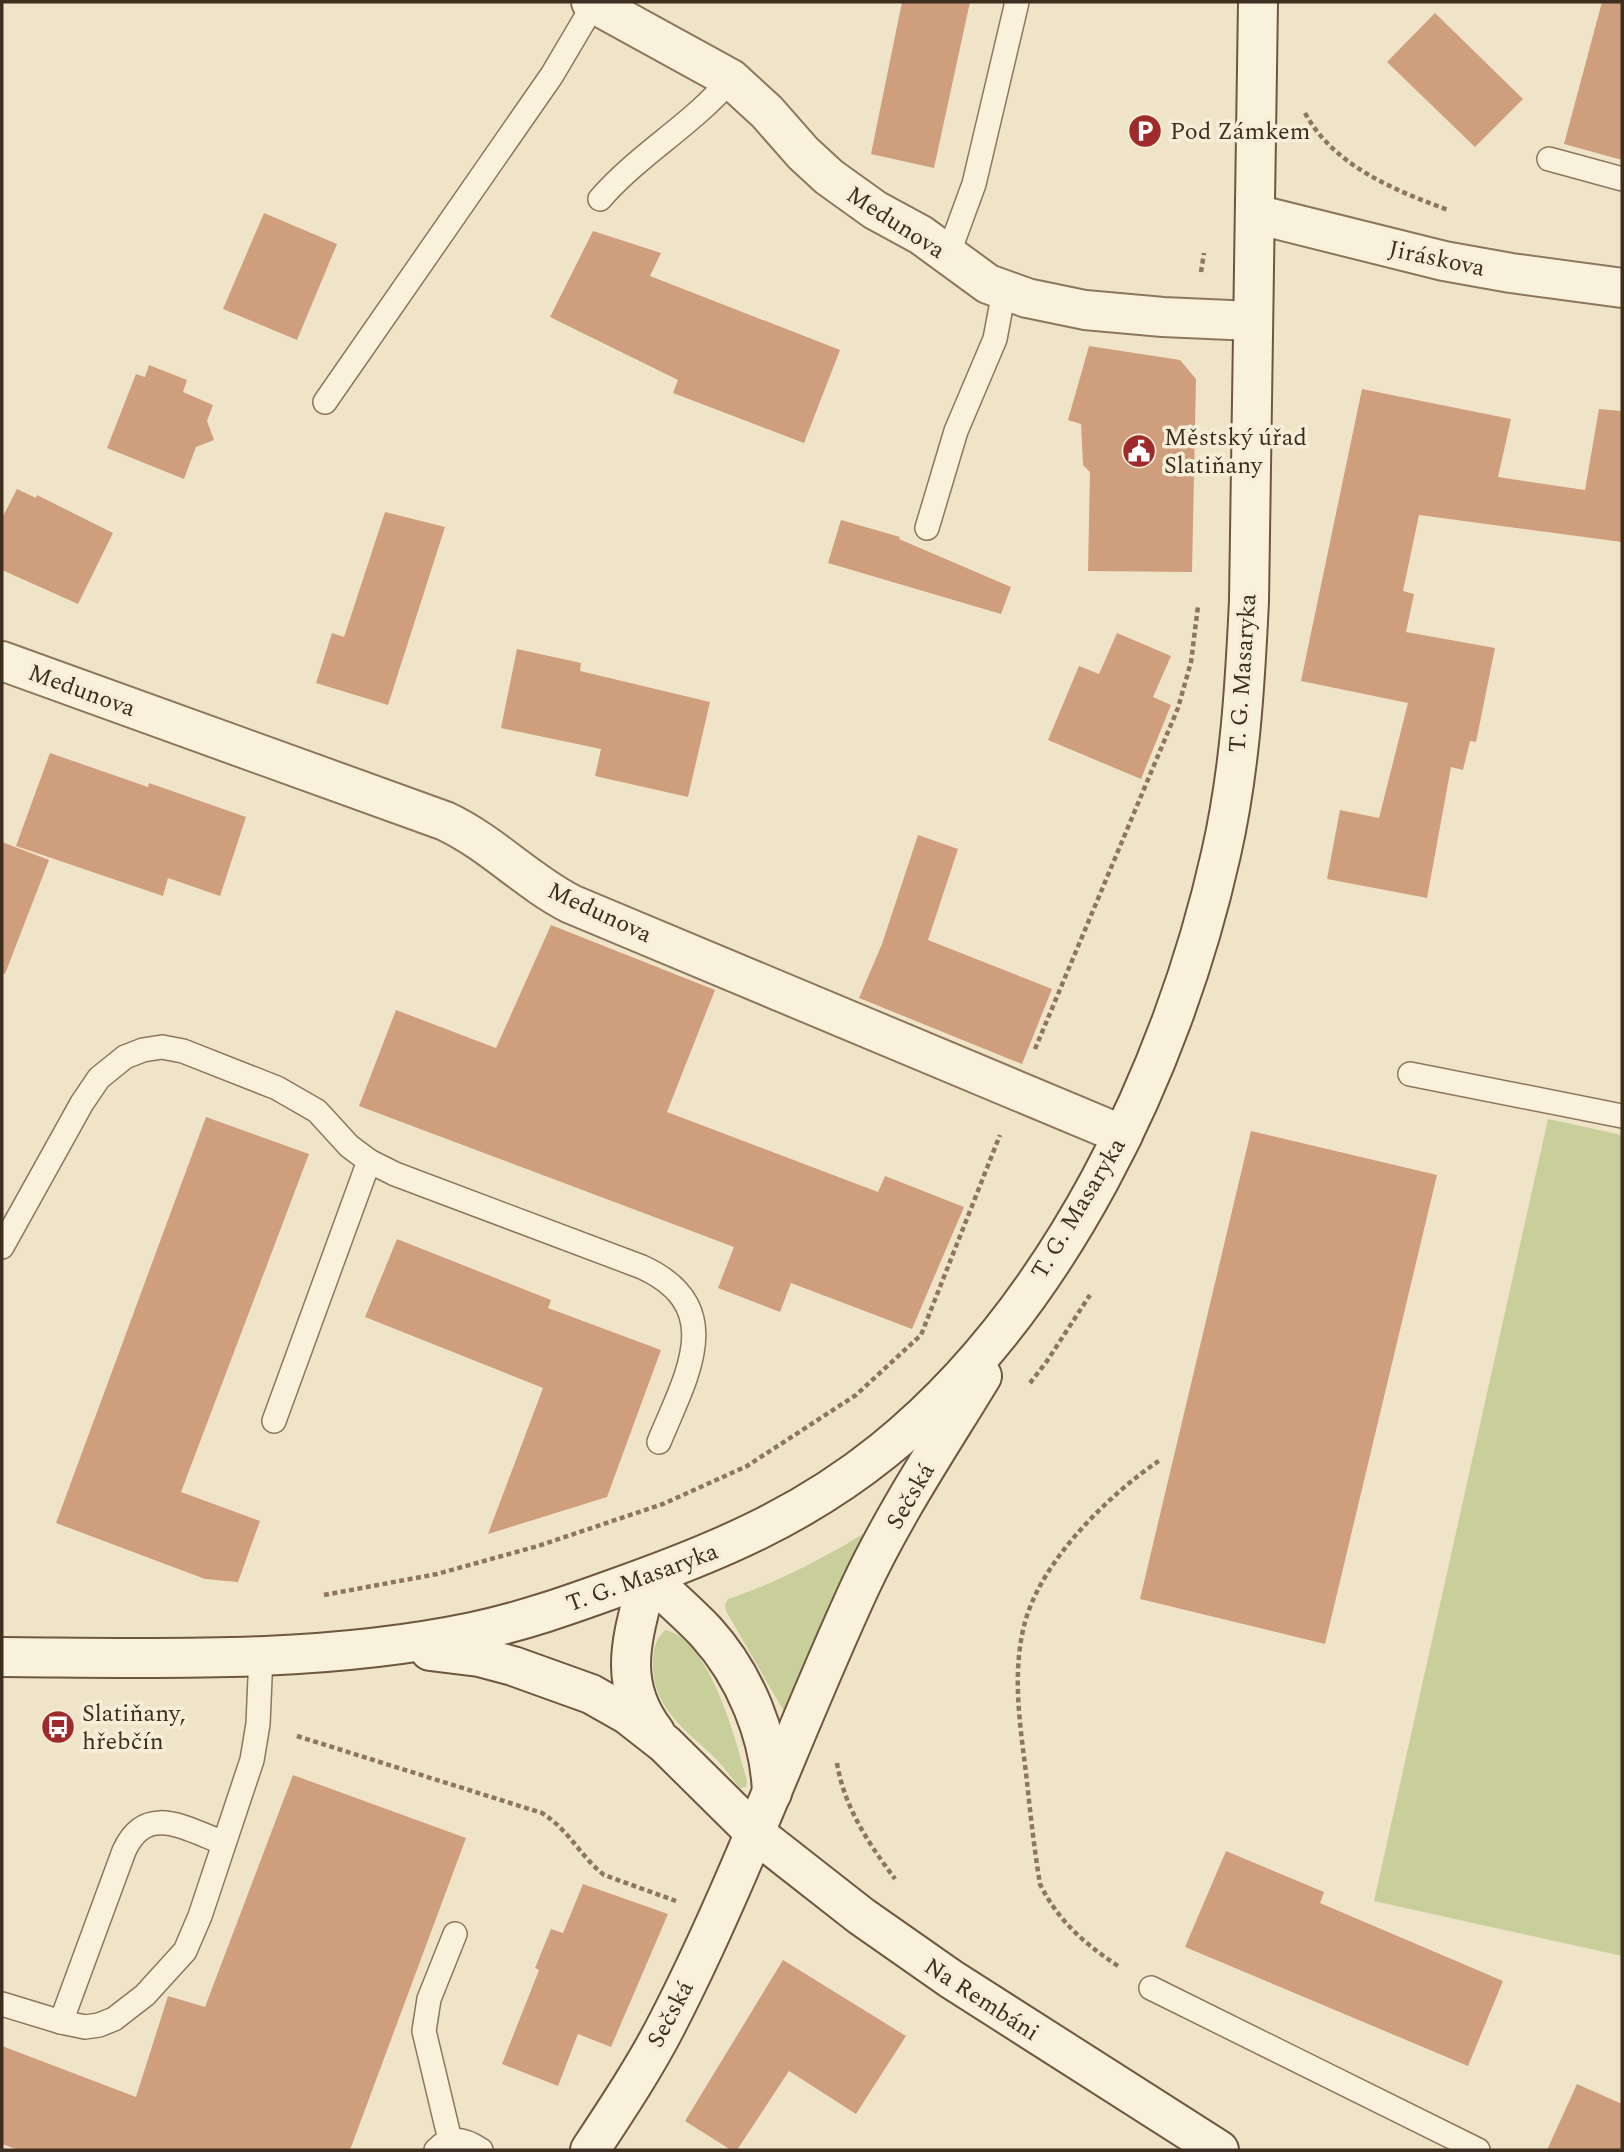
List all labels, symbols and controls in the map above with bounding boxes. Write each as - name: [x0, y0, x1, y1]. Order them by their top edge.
- parking icon: Pod Zámkem: [1126, 112, 1164, 150]
- place label: Pod Zámkem: [1170, 114, 1310, 150]
- street label: Medunova: [839, 177, 952, 268]
- street label: Jiráskova: [1385, 231, 1489, 287]
- place label: Městský úřad Slatiňany: [1164, 420, 1307, 484]
- public building icon: Městský úřad Slatiňany: [1120, 432, 1158, 470]
- street label: T. G. Masaryka: [1219, 592, 1267, 754]
- street label: Medunova: [23, 655, 141, 727]
- street label: Medunova: [541, 873, 658, 953]
- street label: T. G. Masaryka: [1022, 1131, 1135, 1286]
- street label: Sečská: [877, 1456, 944, 1536]
- street label: T. G. Masaryka: [561, 1534, 724, 1622]
- place label: Slatiňany, hřebčín: [82, 1696, 185, 1760]
- bus stop icon: Slatiňany, hřebčín: [39, 1708, 77, 1746]
- street label: Na Rembáni: [917, 1949, 1046, 2051]
- street label: Sečská: [638, 1974, 704, 2054]

